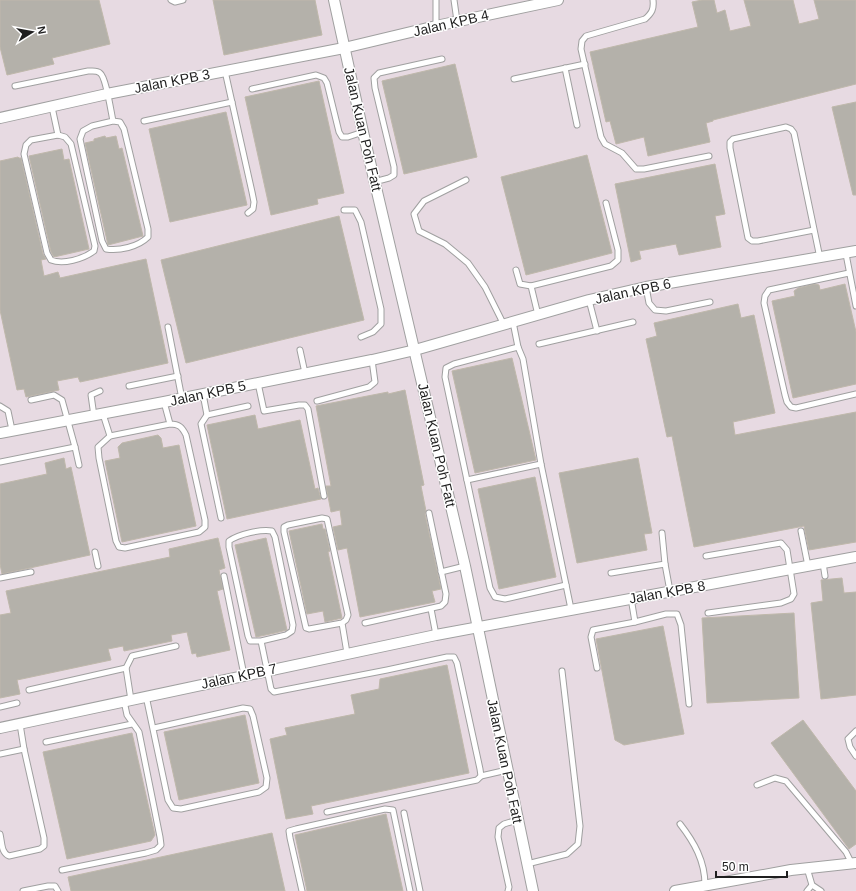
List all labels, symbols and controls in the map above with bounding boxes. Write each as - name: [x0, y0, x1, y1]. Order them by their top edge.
- street label: Jalan KPB 4: [412, 6, 491, 39]
- north arrow: [12, 12, 52, 52]
- text: N: [35, 25, 48, 35]
- street label: Jalan Kuan Poh Fatt: [341, 65, 385, 193]
- street label: Jalan KPB 3: [133, 66, 212, 96]
- street label: Jalan KPB 6: [594, 275, 673, 307]
- street label: Jalan KPB 5: [169, 377, 248, 409]
- street label: Jalan Kuan Poh Fatt: [415, 381, 459, 509]
- street label: Jalan KPB 8: [628, 577, 707, 607]
- street label: Jalan KPB 7: [200, 660, 279, 692]
- street label: Jalan Kuan Poh Fatt: [484, 697, 526, 825]
- scale bar: [716, 853, 787, 879]
- text: 50 m: [722, 860, 749, 874]

